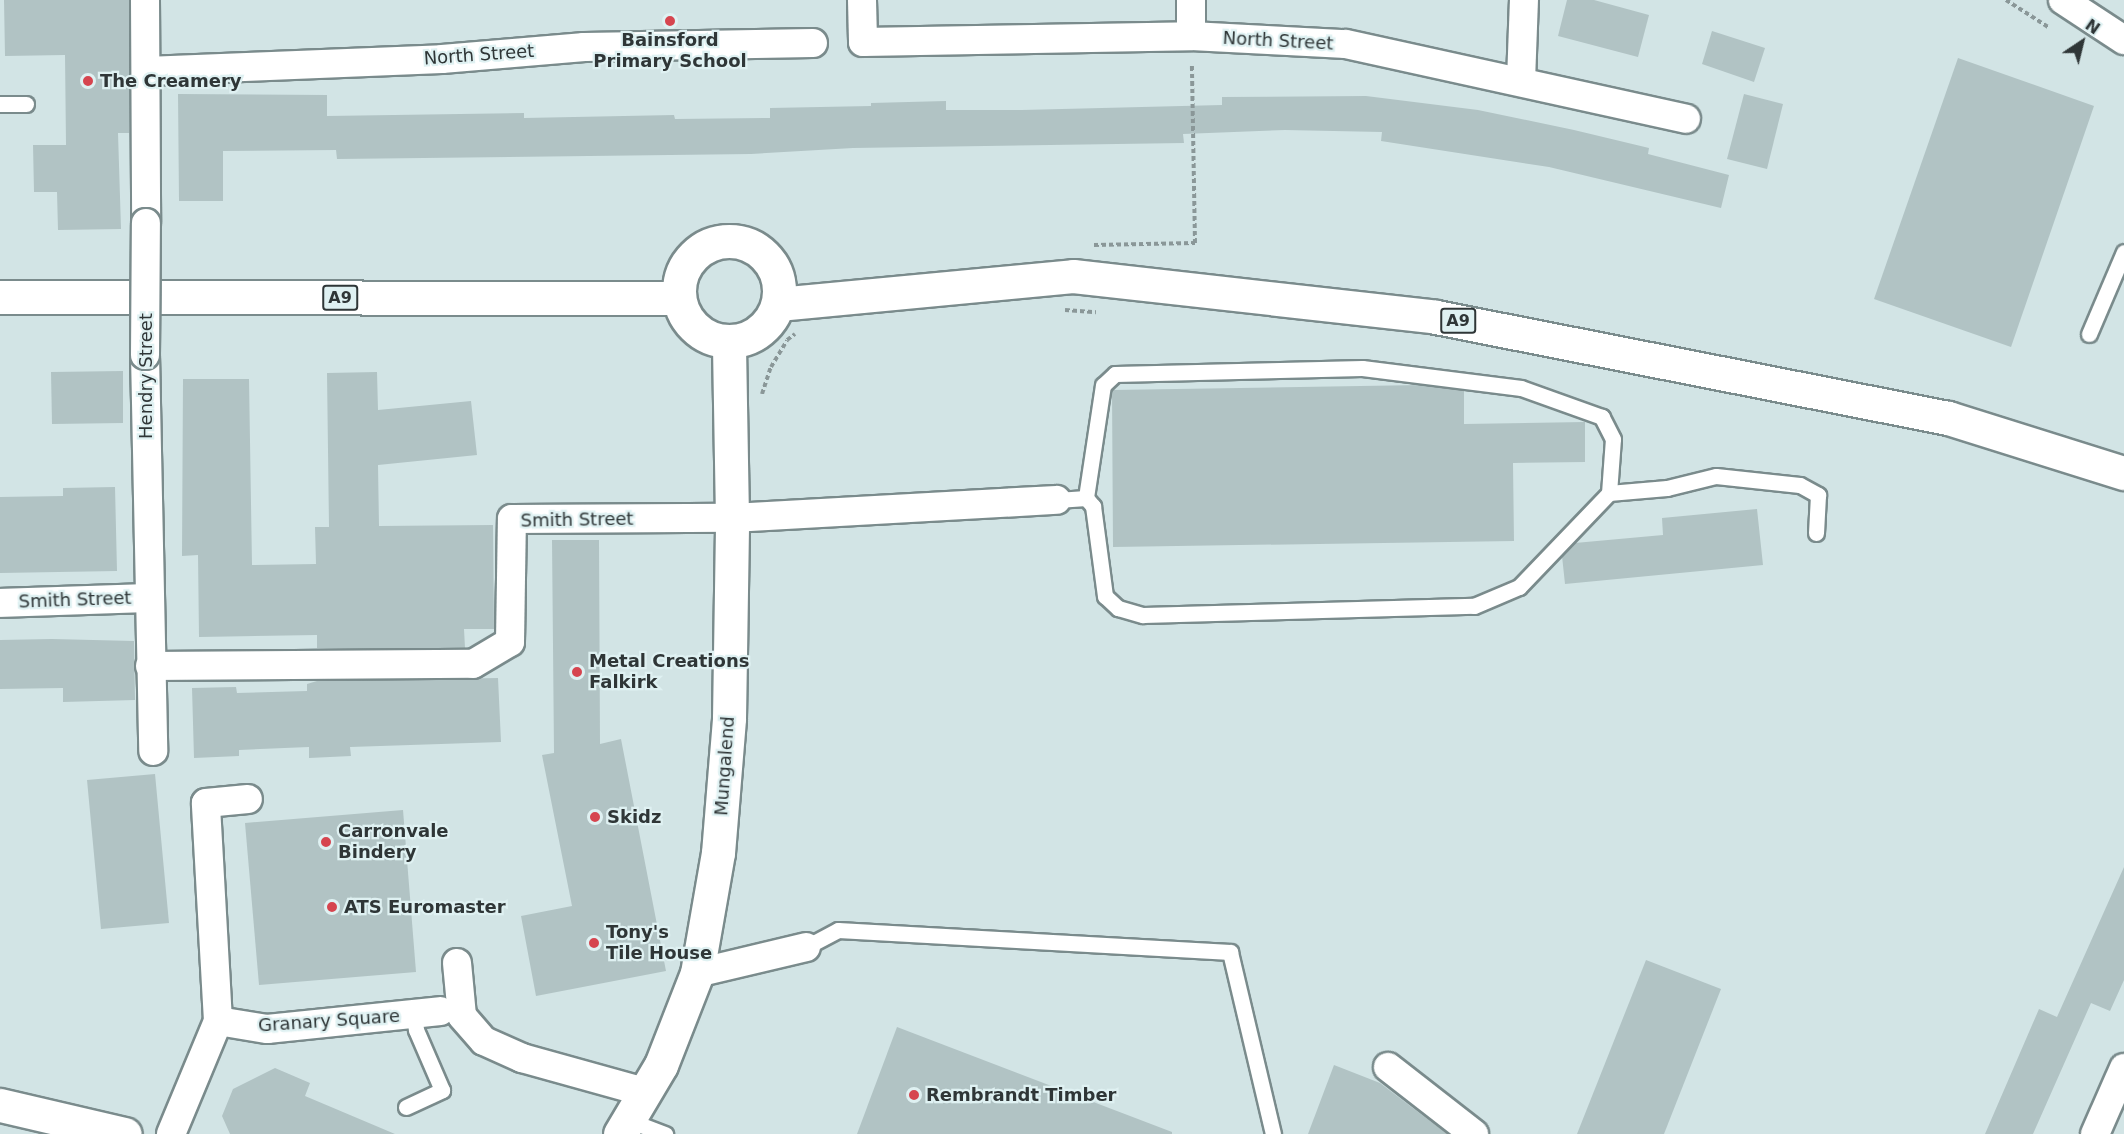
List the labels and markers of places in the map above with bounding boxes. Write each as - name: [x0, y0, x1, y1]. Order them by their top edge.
- marker: Bainsford Primary School: [663, 14, 677, 28]
- place label: Bainsford Primary School: [593, 30, 747, 72]
- place label: The Creamery: [100, 70, 242, 92]
- marker: The Creamery: [81, 74, 95, 88]
- place label: Metal Creations Falkirk: [589, 651, 749, 694]
- marker: Metal Creations Falkirk: [570, 665, 584, 679]
- place label: Skidz: [607, 806, 661, 828]
- marker: Skidz: [588, 810, 602, 824]
- place label: Carronvale Bindery: [338, 821, 449, 864]
- marker: Carronvale Bindery: [319, 835, 333, 849]
- place label: ATS Euromaster: [344, 896, 506, 918]
- marker: ATS Euromaster: [325, 900, 339, 914]
- place label: Tony's Tile House: [606, 922, 712, 964]
- marker: Tony's Tile House: [587, 936, 601, 950]
- place label: Rembrandt Timber: [926, 1084, 1116, 1106]
- marker: Rembrandt Timber: [907, 1088, 921, 1102]

